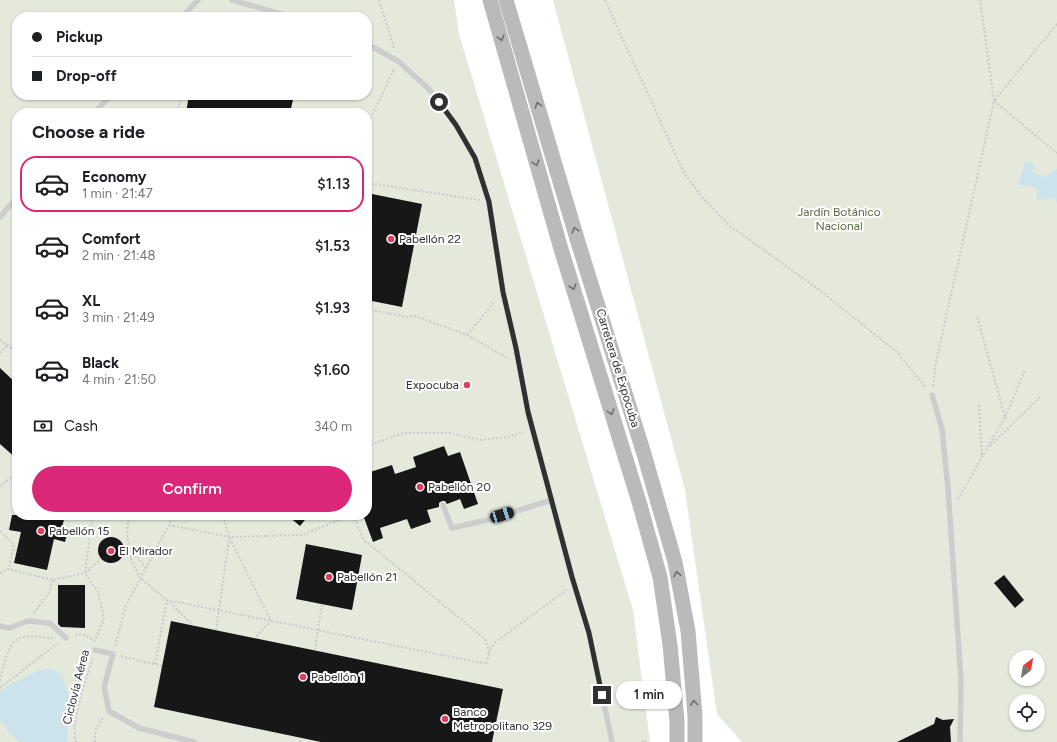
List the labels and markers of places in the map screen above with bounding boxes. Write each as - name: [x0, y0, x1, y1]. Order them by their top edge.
- place label: Pabellón 22: [399, 232, 461, 246]
- marker: Pabellón 22: [386, 234, 396, 244]
- place label: Expocuba: [406, 378, 459, 392]
- marker: Expocuba: [462, 380, 472, 390]
- place label: Pabellón 20: [428, 480, 491, 494]
- marker: Pabellón 20: [415, 482, 425, 492]
- place label: Pabellón 15: [49, 524, 109, 538]
- marker: Pabellón 15: [36, 526, 46, 536]
- place label: El Mirador: [119, 544, 173, 558]
- marker: El Mirador: [106, 546, 116, 556]
- place label: Pabellón 21: [337, 570, 397, 584]
- marker: Pabellón 21: [324, 572, 334, 582]
- place label: Pabellón 1: [311, 670, 364, 684]
- marker: Pabellón 1: [298, 672, 308, 682]
- place label: Banco Metropolitano 329: [453, 705, 552, 733]
- marker: Banco Metropolitano 329: [440, 714, 450, 724]

